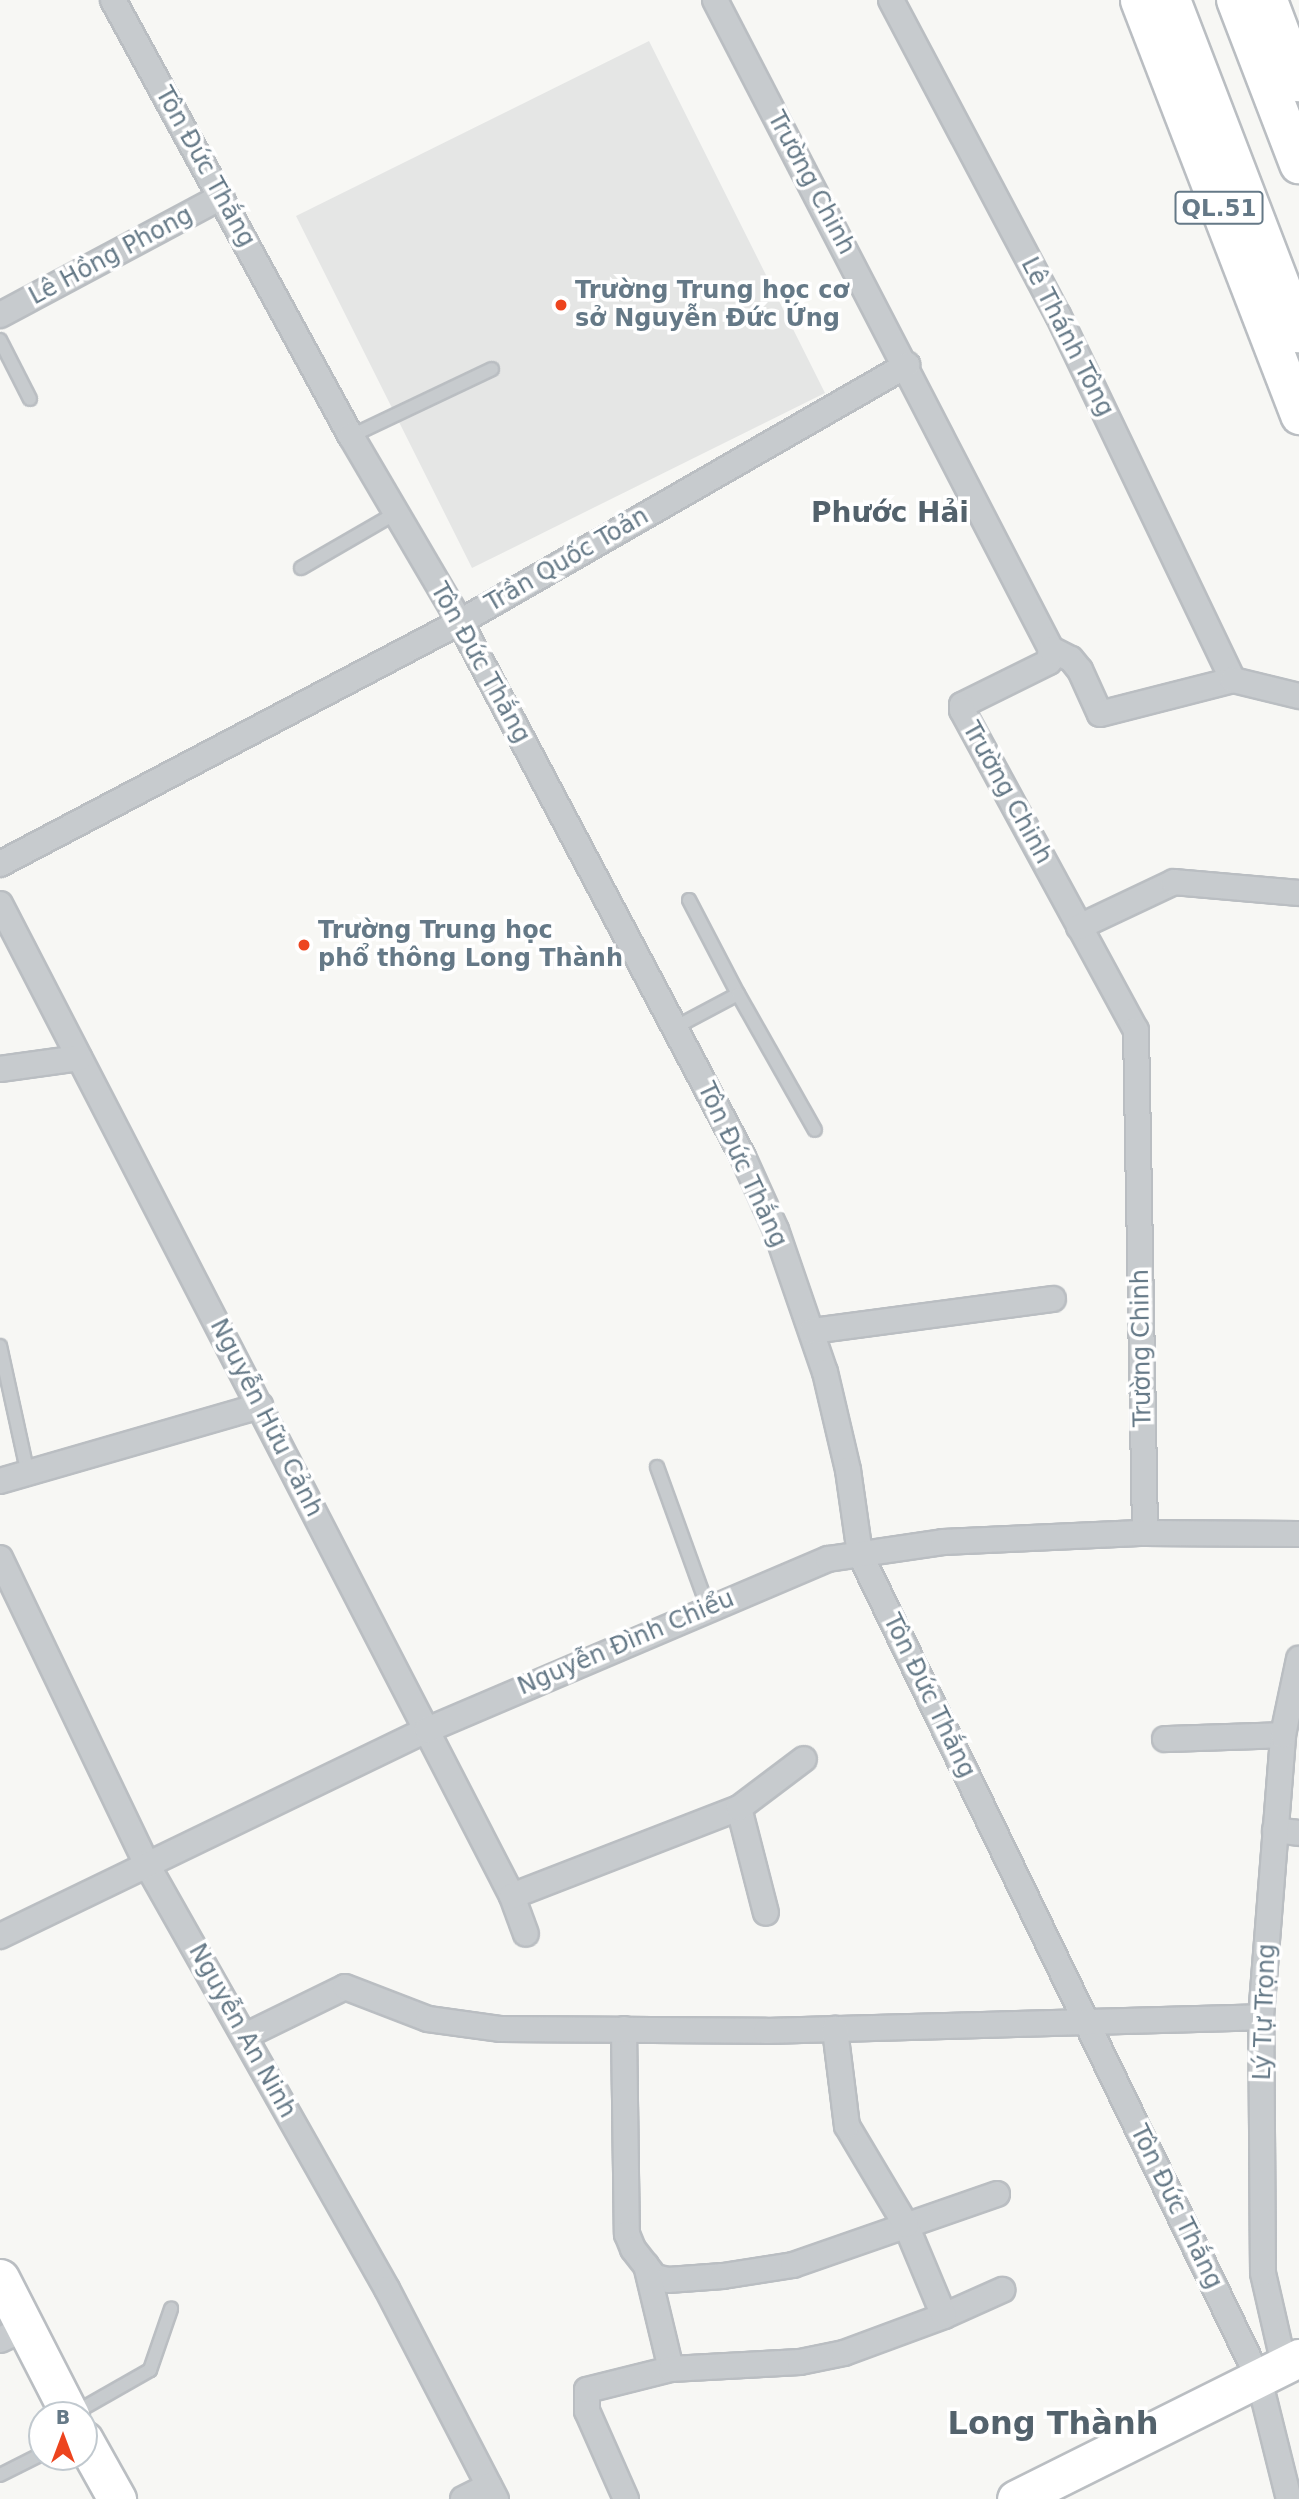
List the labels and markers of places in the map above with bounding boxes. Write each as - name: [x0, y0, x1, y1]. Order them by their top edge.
- place label: Trường Trung học cơ sở Nguyễn Đức Ứng: [575, 277, 849, 333]
- marker: Trường Trung học cơ sở Nguyễn Đức Ứng: [553, 297, 569, 313]
- place label: Trường Trung học phổ thông Long Thành: [318, 917, 623, 973]
- marker: Trường Trung học phổ thông Long Thành: [296, 937, 312, 953]

